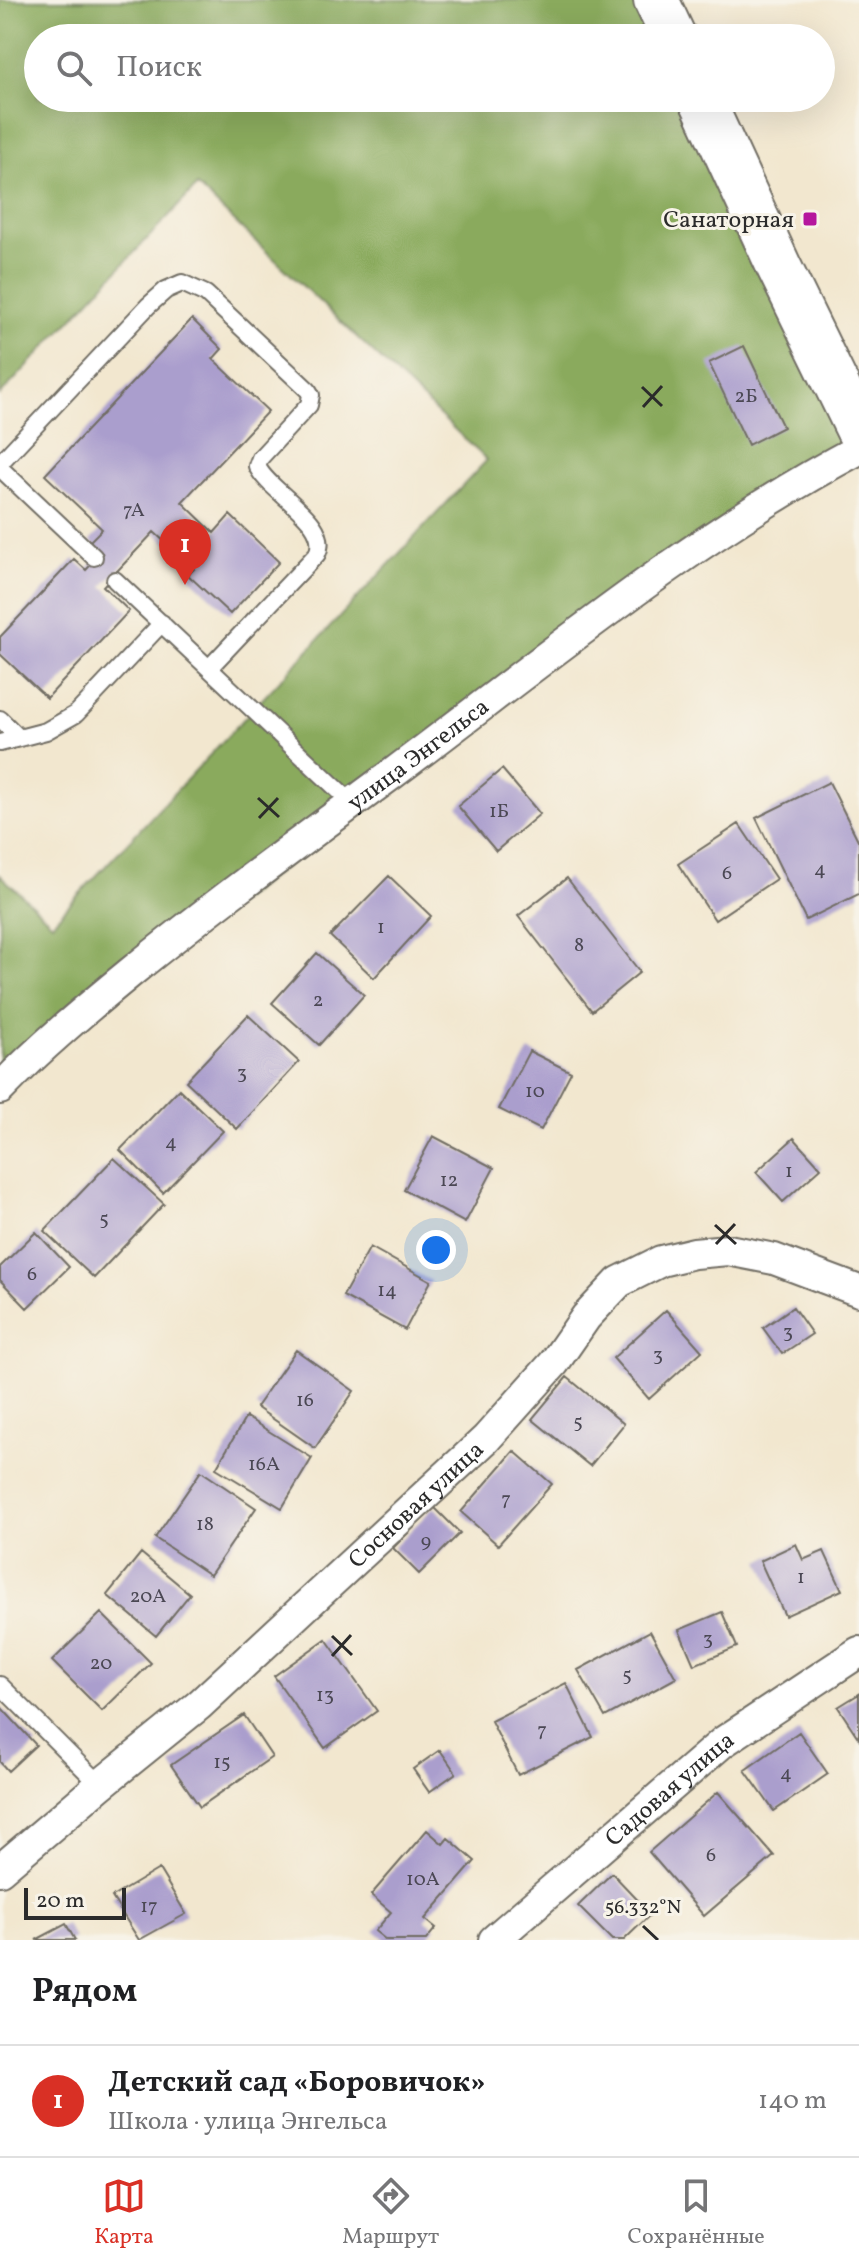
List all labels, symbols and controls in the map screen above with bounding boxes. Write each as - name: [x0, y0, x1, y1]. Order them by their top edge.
- search box: [24, 24, 835, 112]
- icon: search: [52, 46, 96, 90]
- text: Поиск: [116, 47, 202, 89]
- place label: Санаторная: [663, 204, 794, 238]
- marker: Санаторная: [801, 210, 819, 228]
- house number: 2Б: [734, 383, 758, 411]
- house number: 7А: [123, 497, 145, 525]
- pin: 1: [159, 519, 211, 585]
- street label: улица Энгельса: [341, 691, 497, 820]
- house number: 1Б: [489, 798, 509, 826]
- house number: 4: [814, 856, 826, 884]
- house number: 6: [722, 860, 732, 888]
- house number: 1: [377, 914, 385, 942]
- house number: 8: [574, 932, 584, 960]
- house number: 2: [313, 987, 323, 1015]
- house number: 3: [237, 1060, 247, 1088]
- house number: 10: [525, 1078, 545, 1106]
- house number: 4: [165, 1129, 177, 1157]
- house number: 1: [785, 1158, 793, 1186]
- house number: 12: [440, 1167, 458, 1195]
- house number: 5: [99, 1206, 109, 1234]
- your location: [416, 1230, 456, 1270]
- house number: 6: [27, 1261, 37, 1289]
- house number: 14: [377, 1277, 397, 1305]
- house number: 3: [783, 1319, 793, 1347]
- house number: 3: [653, 1342, 663, 1370]
- house number: 16: [296, 1387, 314, 1415]
- house number: 5: [573, 1409, 583, 1437]
- street label: Сосновая улица: [342, 1434, 493, 1577]
- house number: 16А: [248, 1451, 280, 1479]
- house number: 7: [501, 1486, 511, 1514]
- house number: 18: [196, 1511, 214, 1539]
- house number: 9: [421, 1528, 431, 1556]
- house number: 1: [797, 1564, 805, 1592]
- house number: 20А: [130, 1583, 166, 1611]
- house number: 3: [703, 1626, 713, 1654]
- house number: 20: [90, 1650, 112, 1678]
- house number: 5: [622, 1662, 632, 1690]
- house number: 13: [316, 1682, 334, 1710]
- house number: 7: [537, 1717, 547, 1745]
- street label: Садовая улица: [599, 1724, 742, 1855]
- house number: 15: [213, 1749, 231, 1777]
- house number: 4: [780, 1760, 792, 1788]
- house number: 6: [706, 1842, 716, 1870]
- house number: 10А: [406, 1866, 440, 1894]
- scale bar: [24, 1884, 126, 1920]
- text: 20 m: [36, 1886, 85, 1917]
- house number: 17: [140, 1893, 158, 1921]
- text: 56.332°N: [605, 1894, 682, 1922]
- text: Рядом: [32, 1969, 137, 2016]
- text: Детский сад «Боровичок»: [108, 2062, 486, 2104]
- text: 1: [53, 2083, 63, 2119]
- text: 140 m: [758, 2083, 827, 2119]
- text: Школа · улица Энгельса: [108, 2104, 388, 2140]
- tab: Карта: [94, 2174, 154, 2253]
- tab: Маршрут: [342, 2174, 439, 2253]
- tab: Сохранённые: [628, 2174, 765, 2253]

